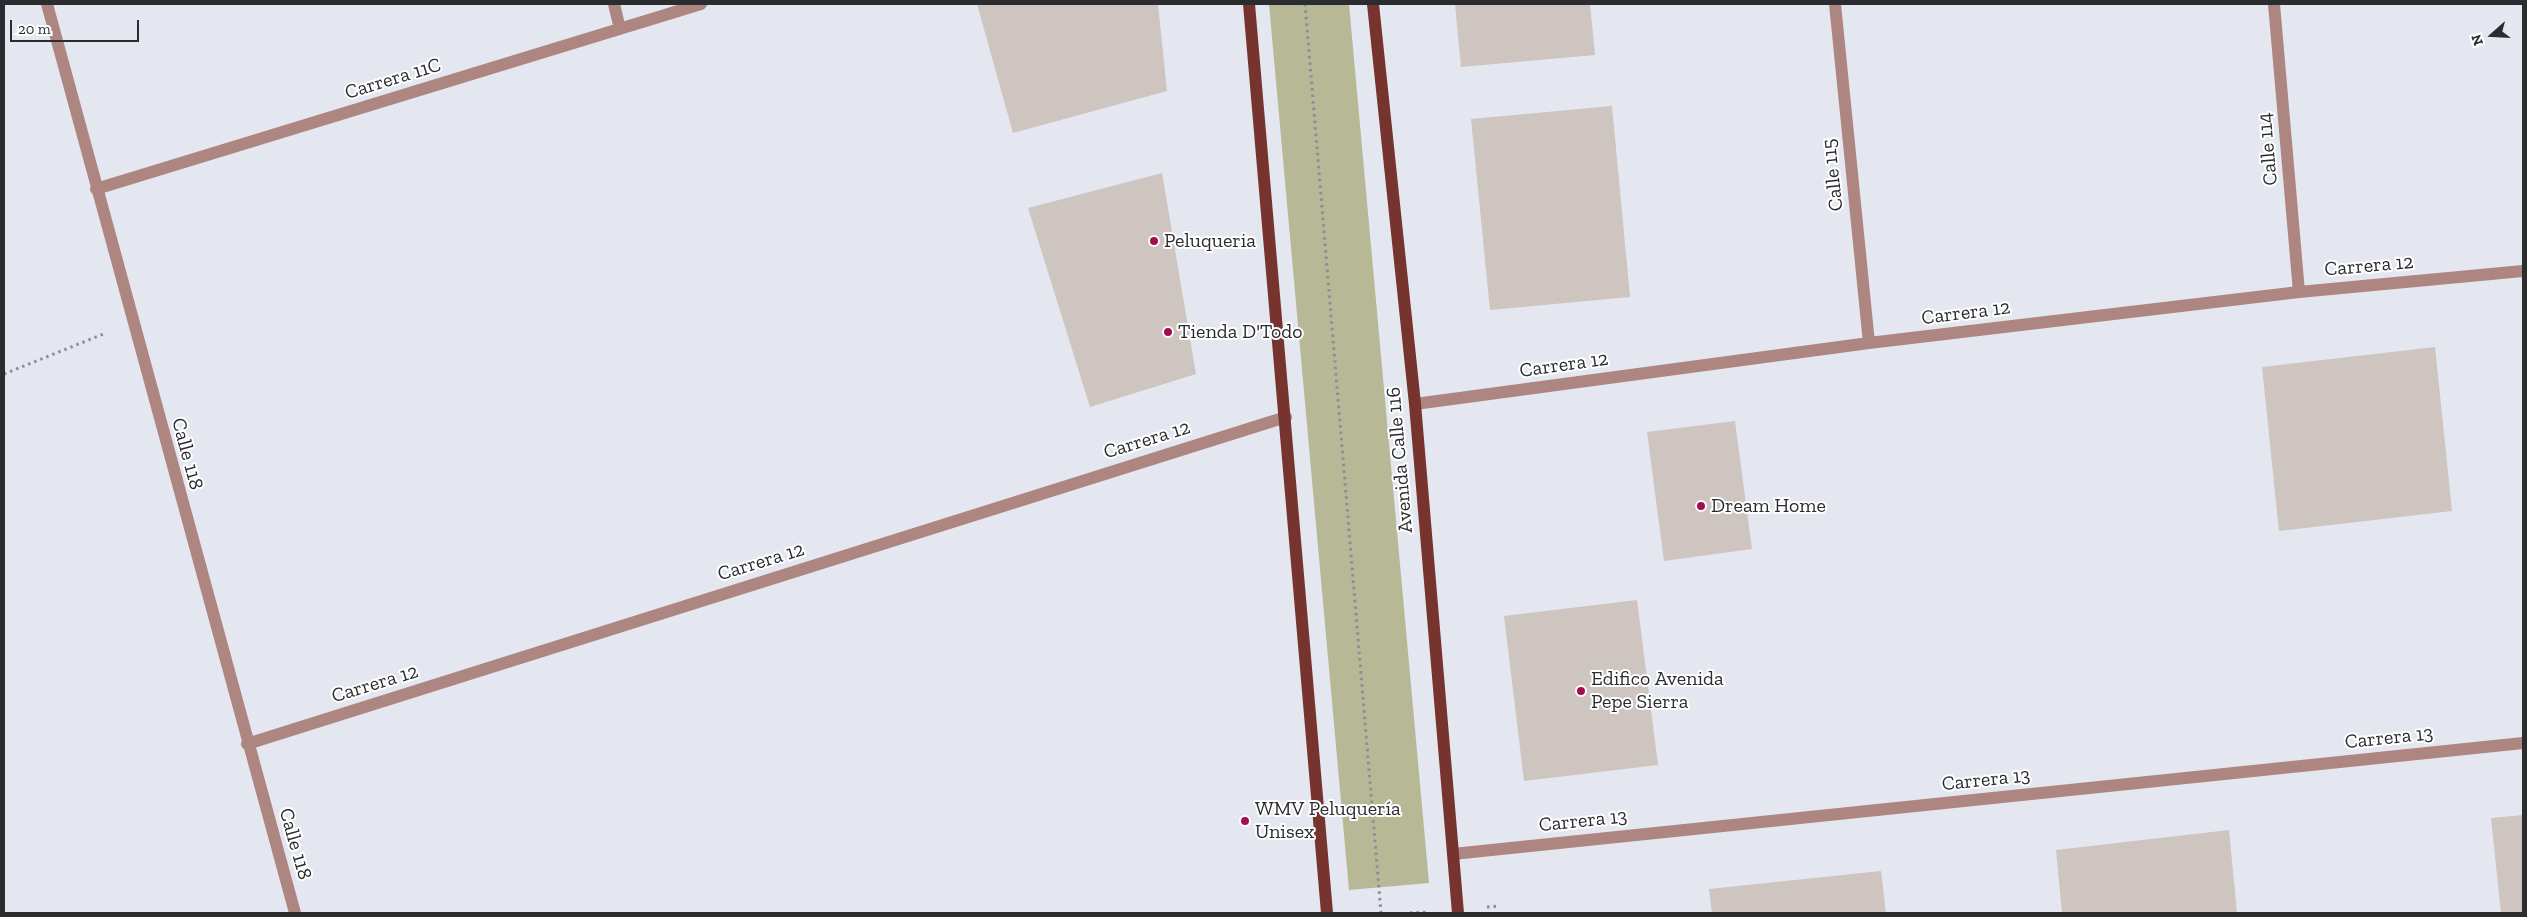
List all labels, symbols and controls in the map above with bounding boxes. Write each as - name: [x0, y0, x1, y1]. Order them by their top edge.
- scale bar: [12, 10, 141, 42]
- north arrow: [2467, 10, 2517, 60]
- text: 20 m: [18, 20, 51, 38]
- text: N: [2468, 32, 2487, 48]
- street label: Carrera 11C: [342, 53, 444, 105]
- street label: Calle 114: [2253, 111, 2283, 187]
- street label: Calle 115: [1817, 138, 1849, 212]
- place label: Peluqueria: [1164, 229, 1256, 253]
- marker: Peluqueria: [1148, 235, 1160, 247]
- street label: Carrera 12: [2323, 250, 2415, 282]
- street label: Carrera 12: [1920, 296, 2012, 330]
- place label: Tienda D'Todo: [1178, 320, 1303, 344]
- marker: Tienda D'Todo: [1162, 326, 1174, 338]
- street label: Carrera 12: [1518, 347, 1610, 383]
- street label: Avenida Calle 116: [1382, 386, 1418, 534]
- street label: Calle 118: [166, 415, 208, 493]
- street label: Carrera 12: [1101, 415, 1193, 465]
- place label: Dream Home: [1711, 494, 1826, 518]
- marker: Dream Home: [1695, 500, 1707, 512]
- street label: Carrera 12: [715, 537, 807, 587]
- street label: Carrera 12: [329, 659, 421, 709]
- place label: Edifico Avenida Pepe Sierra: [1591, 667, 1724, 714]
- marker: Edifico Avenida Pepe Sierra: [1575, 685, 1587, 697]
- street label: Carrera 13: [2344, 721, 2434, 755]
- street label: Carrera 13: [1941, 763, 2031, 797]
- place label: WMV Peluquería Unisex: [1255, 797, 1401, 844]
- street label: Carrera 13: [1538, 804, 1628, 838]
- street label: Calle 118: [273, 805, 317, 883]
- marker: WMV Peluquería Unisex: [1239, 815, 1251, 827]

